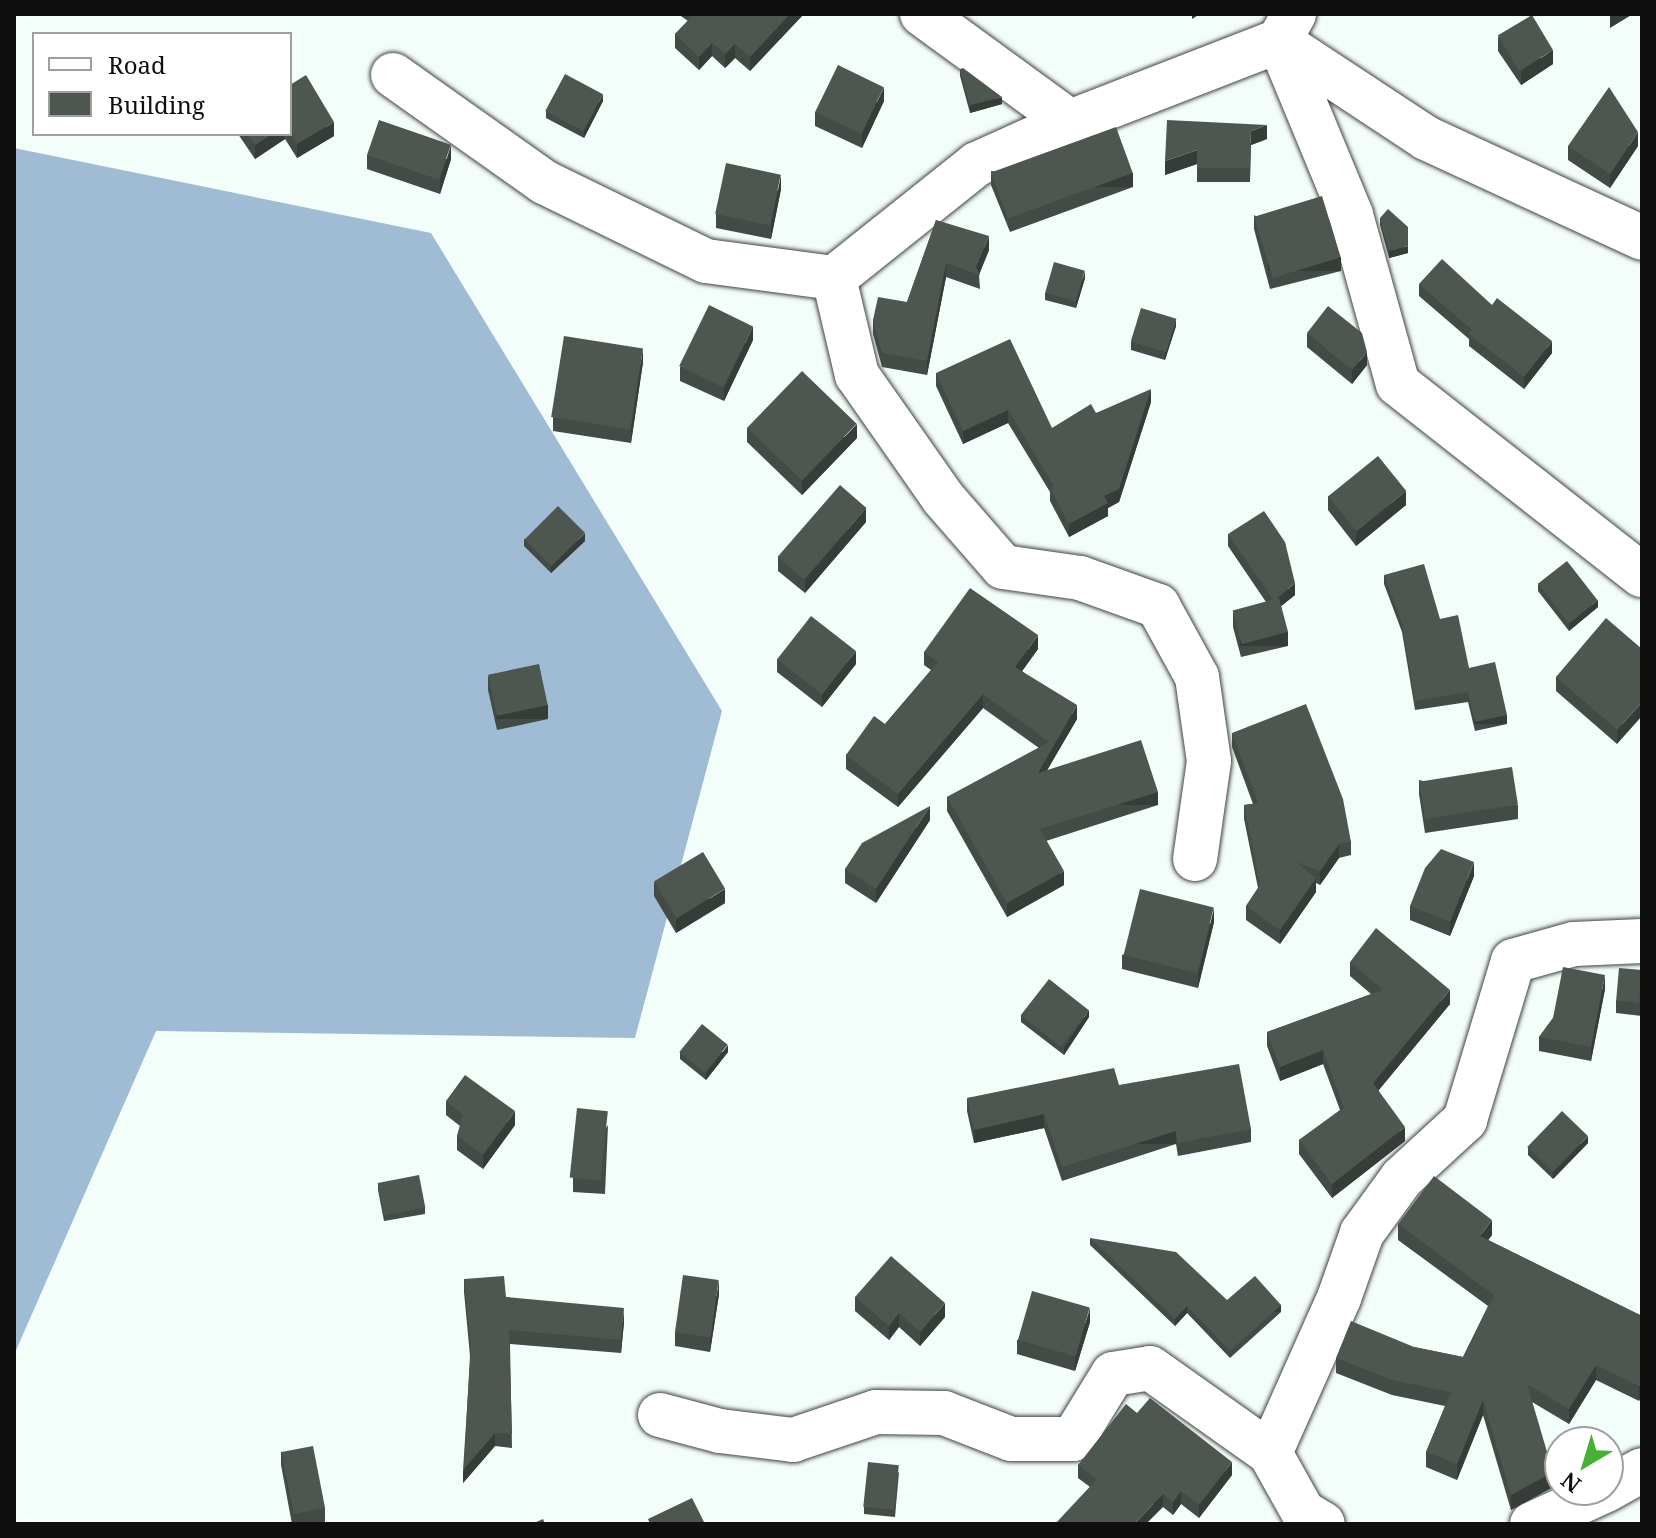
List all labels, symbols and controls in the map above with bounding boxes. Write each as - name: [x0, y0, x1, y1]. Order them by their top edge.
- legend: [32, 32, 292, 136]
- text: Road: [108, 48, 166, 81]
- text: Building: [108, 88, 205, 121]
- north arrow: [1544, 1426, 1624, 1506]
- text: N: [1554, 1466, 1587, 1500]

